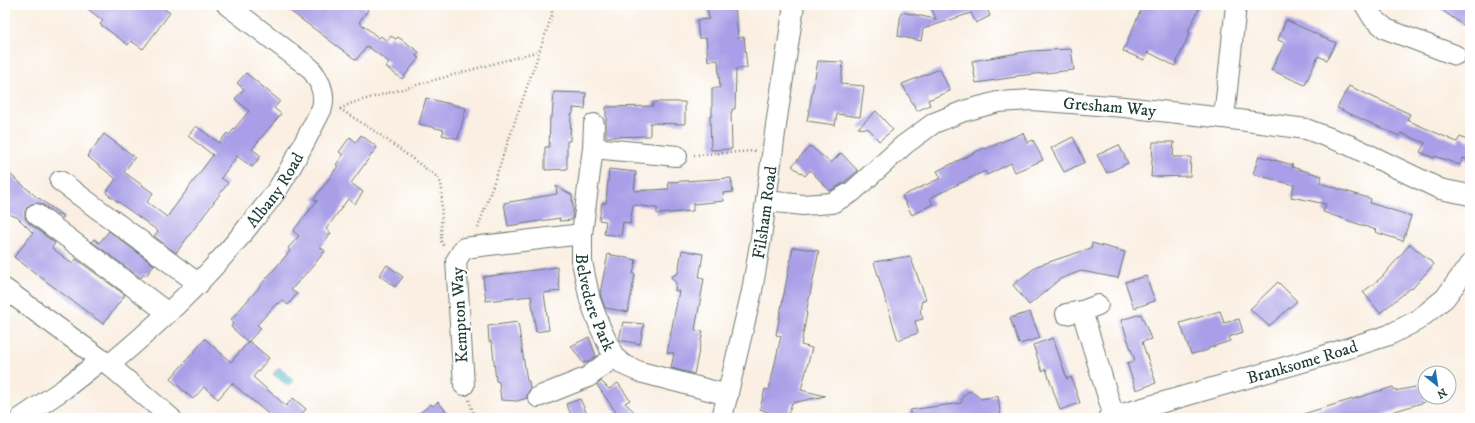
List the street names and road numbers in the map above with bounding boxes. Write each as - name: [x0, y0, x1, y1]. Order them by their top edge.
- street label: Gresham Way: [1062, 92, 1158, 123]
- street label: Albany Road: [241, 148, 309, 232]
- street label: Filsham Road: [748, 164, 783, 261]
- street label: Belvedere Park: [570, 253, 620, 356]
- street label: Kempton Way: [446, 265, 473, 364]
- street label: Branksome Road: [1244, 336, 1361, 389]

